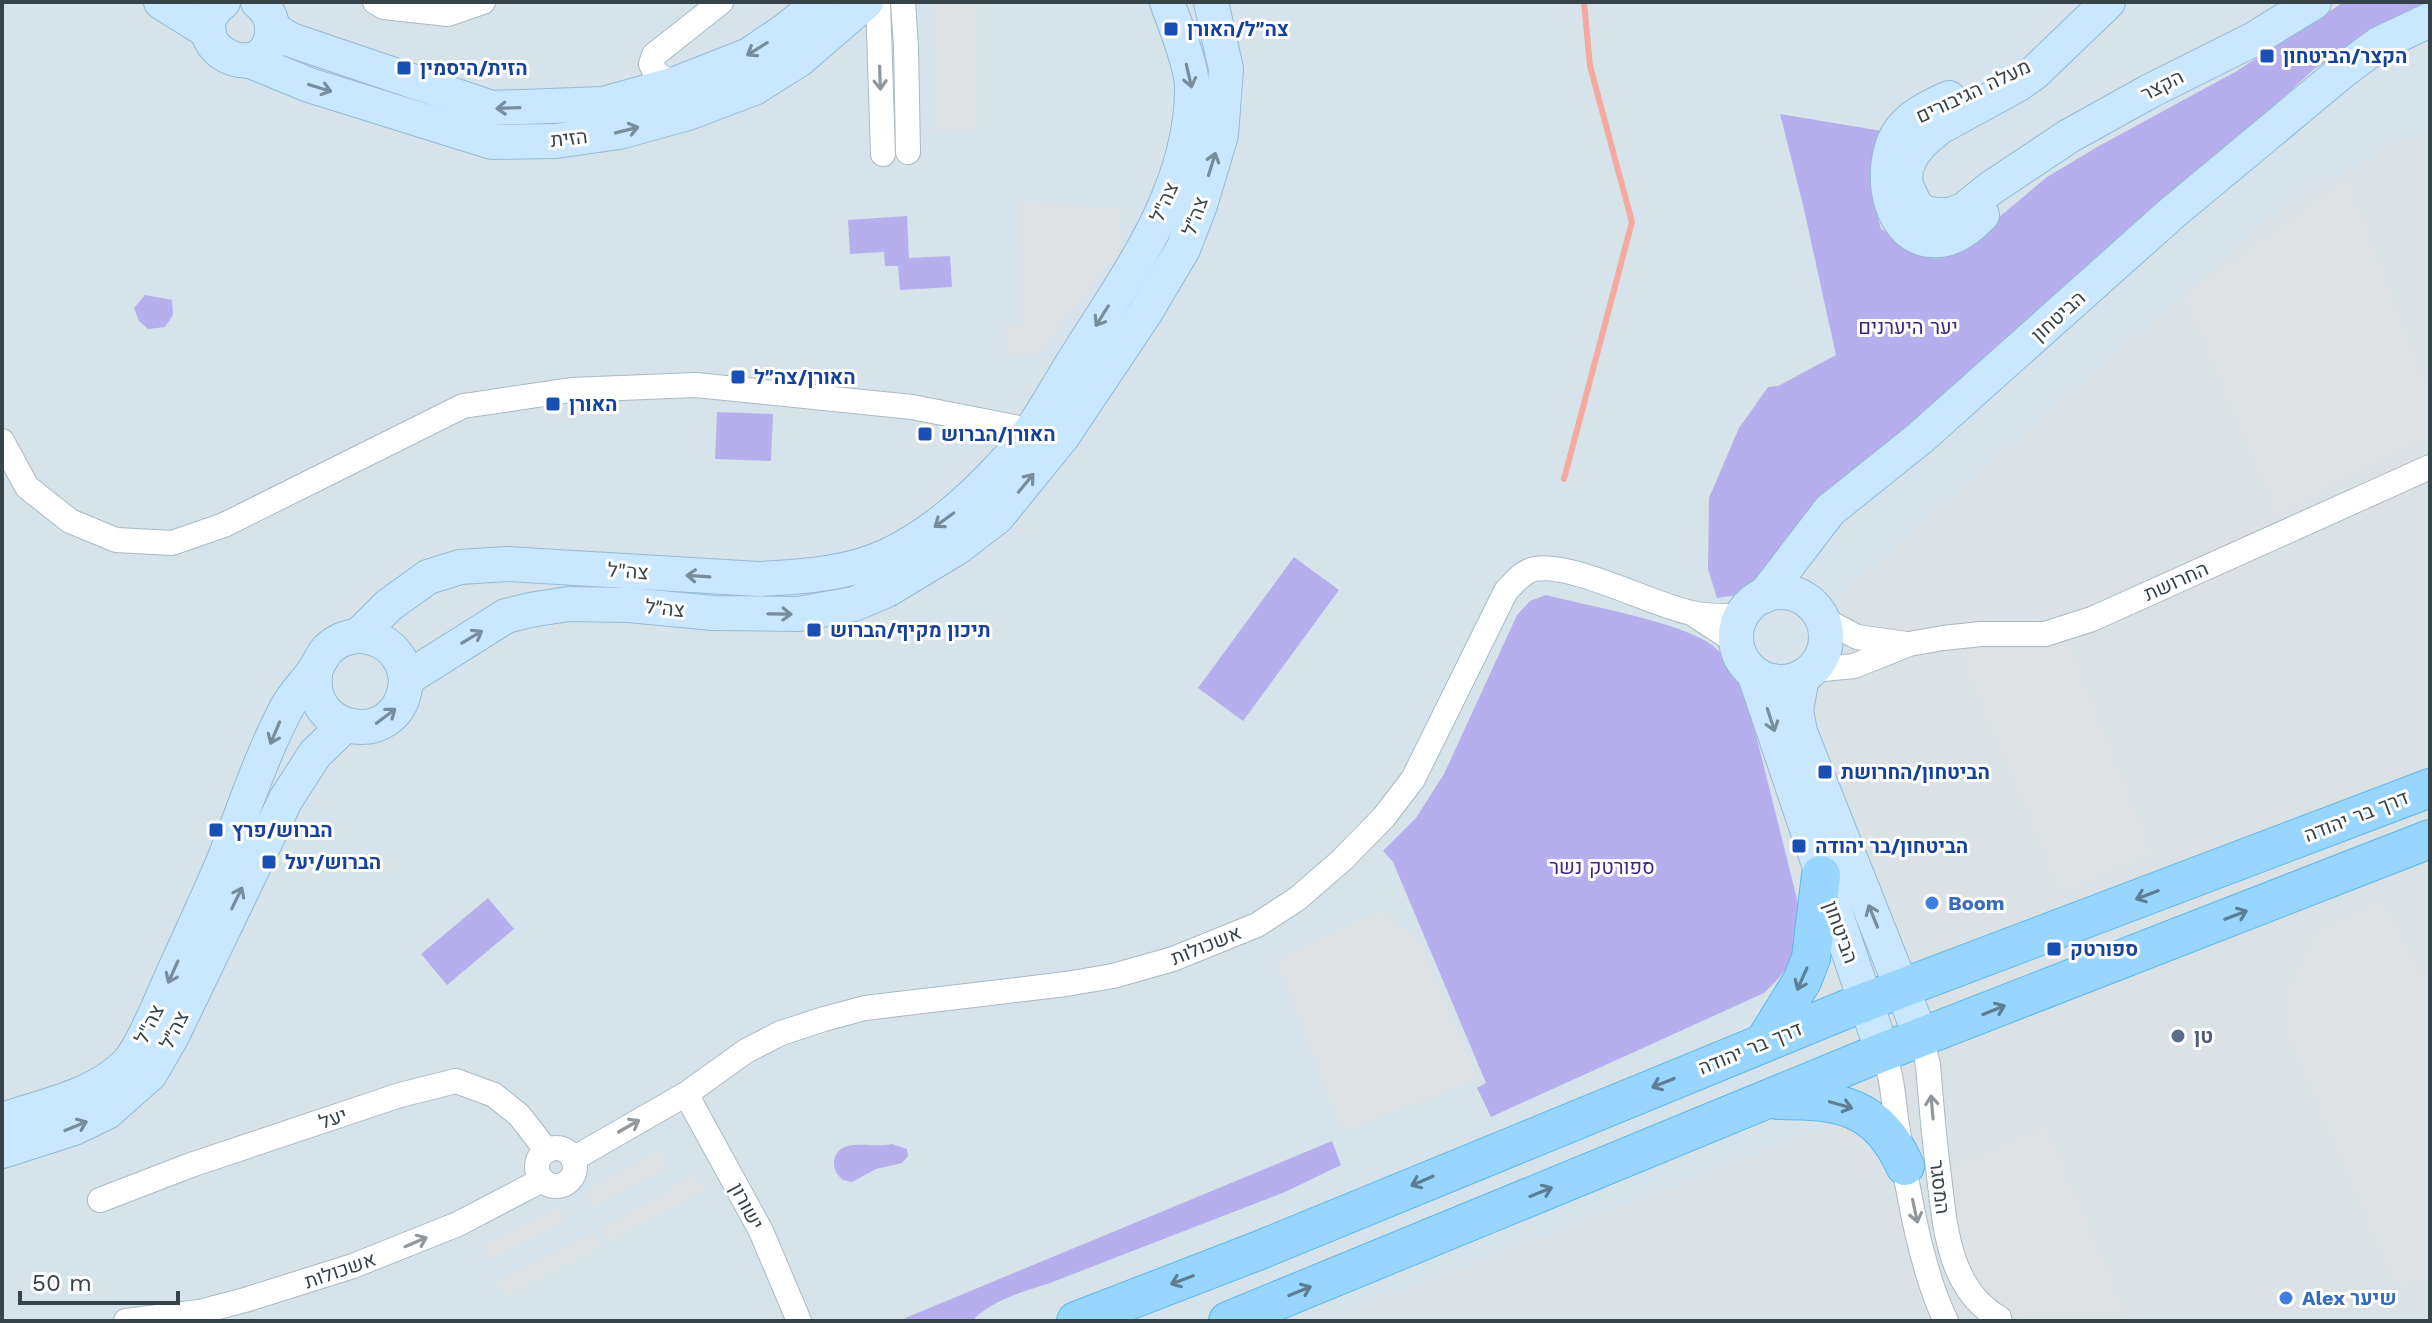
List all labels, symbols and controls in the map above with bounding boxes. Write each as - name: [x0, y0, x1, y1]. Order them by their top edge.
- place label: צה״ל/האורן: [1187, 17, 1289, 41]
- marker: צה״ל/האורן: [1162, 20, 1180, 38]
- one-way arrow: [747, 40, 769, 57]
- place label: הקצר/הביטחון: [2283, 44, 2408, 68]
- marker: הקצר/הביטחון: [2258, 47, 2276, 65]
- street label: מעלה הגיבורים: [1912, 54, 2034, 128]
- place label: הזית/היסמין: [420, 56, 528, 80]
- marker: הזית/היסמין: [395, 59, 413, 77]
- one-way arrow: [1182, 63, 1197, 89]
- one-way arrow: [873, 64, 888, 91]
- street label: הקצר: [2137, 64, 2187, 106]
- one-way arrow: [307, 81, 333, 96]
- one-way arrow: [495, 100, 522, 115]
- one-way arrow: [614, 121, 640, 136]
- street label: הזית: [549, 124, 589, 152]
- one-way arrow: [1205, 151, 1220, 177]
- street label: צה"ל: [1145, 178, 1183, 226]
- street label: צה״ל: [1177, 193, 1213, 239]
- street label: הביטחון: [2026, 286, 2090, 346]
- one-way arrow: [1094, 304, 1111, 326]
- park label: יער היערנים: [1858, 315, 1958, 339]
- place label: האורן/צה״ל: [754, 365, 856, 389]
- marker: האורן/צה״ל: [729, 368, 747, 386]
- place label: האורן: [569, 392, 617, 416]
- marker: האורן: [544, 395, 562, 413]
- place label: האורן/הברוש: [941, 422, 1056, 446]
- marker: האורן/הברוש: [916, 425, 934, 443]
- one-way arrow: [1018, 473, 1035, 494]
- one-way arrow: [934, 511, 955, 528]
- street label: החרושת: [2140, 556, 2212, 606]
- street label: צה"ל: [607, 558, 649, 584]
- one-way arrow: [685, 568, 712, 583]
- street label: צה״ל: [644, 594, 686, 622]
- one-way arrow: [766, 606, 793, 622]
- place label: תיכון מקיף/הברוש: [830, 618, 991, 642]
- marker: תיכון מקיף/הברוש: [805, 621, 823, 639]
- one-way arrow: [460, 629, 483, 645]
- one-way arrow: [375, 708, 396, 725]
- one-way arrow: [1765, 708, 1780, 733]
- one-way arrow: [267, 720, 282, 745]
- place label: הביטחון/החרושת: [1841, 760, 1990, 784]
- marker: הביטחון/החרושת: [1816, 763, 1834, 781]
- street label: דרך בר יהודה: [2300, 785, 2412, 847]
- place label: הברוש/פרץ: [232, 818, 333, 842]
- marker: הברוש/פרץ: [207, 821, 225, 839]
- place label: הביטחון/בר יהודה: [1815, 834, 1968, 858]
- marker: הביטחון/בר יהודה: [1790, 837, 1808, 855]
- place label: הברוש/יעל: [285, 850, 381, 874]
- marker: הברוש/יעל: [260, 853, 278, 871]
- park label: ספורטק נשר: [1549, 855, 1655, 879]
- one-way arrow: [230, 887, 245, 911]
- one-way arrow: [2135, 889, 2160, 903]
- place label: Boom: [1948, 891, 2004, 915]
- marker: Boom: [1923, 894, 1941, 912]
- street label: הביטחון: [1819, 898, 1863, 966]
- one-way arrow: [1865, 904, 1879, 928]
- one-way arrow: [2223, 907, 2248, 921]
- street label: אשכולות: [1167, 920, 1245, 970]
- place label: ספורטק: [2070, 937, 2138, 961]
- marker: ספורטק: [2045, 940, 2063, 958]
- one-way arrow: [165, 959, 180, 984]
- one-way arrow: [1794, 966, 1809, 990]
- street label: צה"ל: [129, 1000, 169, 1048]
- one-way arrow: [1981, 1002, 2006, 1016]
- street label: צה״ל: [154, 1007, 194, 1053]
- street label: דרך בר יהודה: [1695, 1016, 1805, 1080]
- place label: טן: [2194, 1024, 2213, 1048]
- marker: טן: [2169, 1027, 2187, 1045]
- one-way arrow: [1651, 1077, 1676, 1091]
- one-way arrow: [1924, 1094, 1939, 1121]
- one-way arrow: [1827, 1098, 1853, 1113]
- street label: יעל: [316, 1102, 350, 1134]
- one-way arrow: [63, 1118, 88, 1132]
- one-way arrow: [617, 1118, 640, 1134]
- street label: המסגר: [1925, 1158, 1955, 1216]
- one-way arrow: [1410, 1175, 1435, 1190]
- street label: ישורון: [725, 1179, 769, 1233]
- one-way arrow: [1528, 1184, 1553, 1198]
- one-way arrow: [1908, 1198, 1923, 1224]
- one-way arrow: [404, 1234, 428, 1249]
- street label: אשכולות: [301, 1247, 379, 1293]
- scale bar: [20, 1255, 178, 1305]
- text: 50 m: [32, 1269, 92, 1297]
- one-way arrow: [1170, 1274, 1195, 1288]
- one-way arrow: [1287, 1283, 1312, 1298]
- place label: Alex שיער: [2302, 1286, 2397, 1310]
- marker: Alex שיער: [2277, 1289, 2295, 1307]

